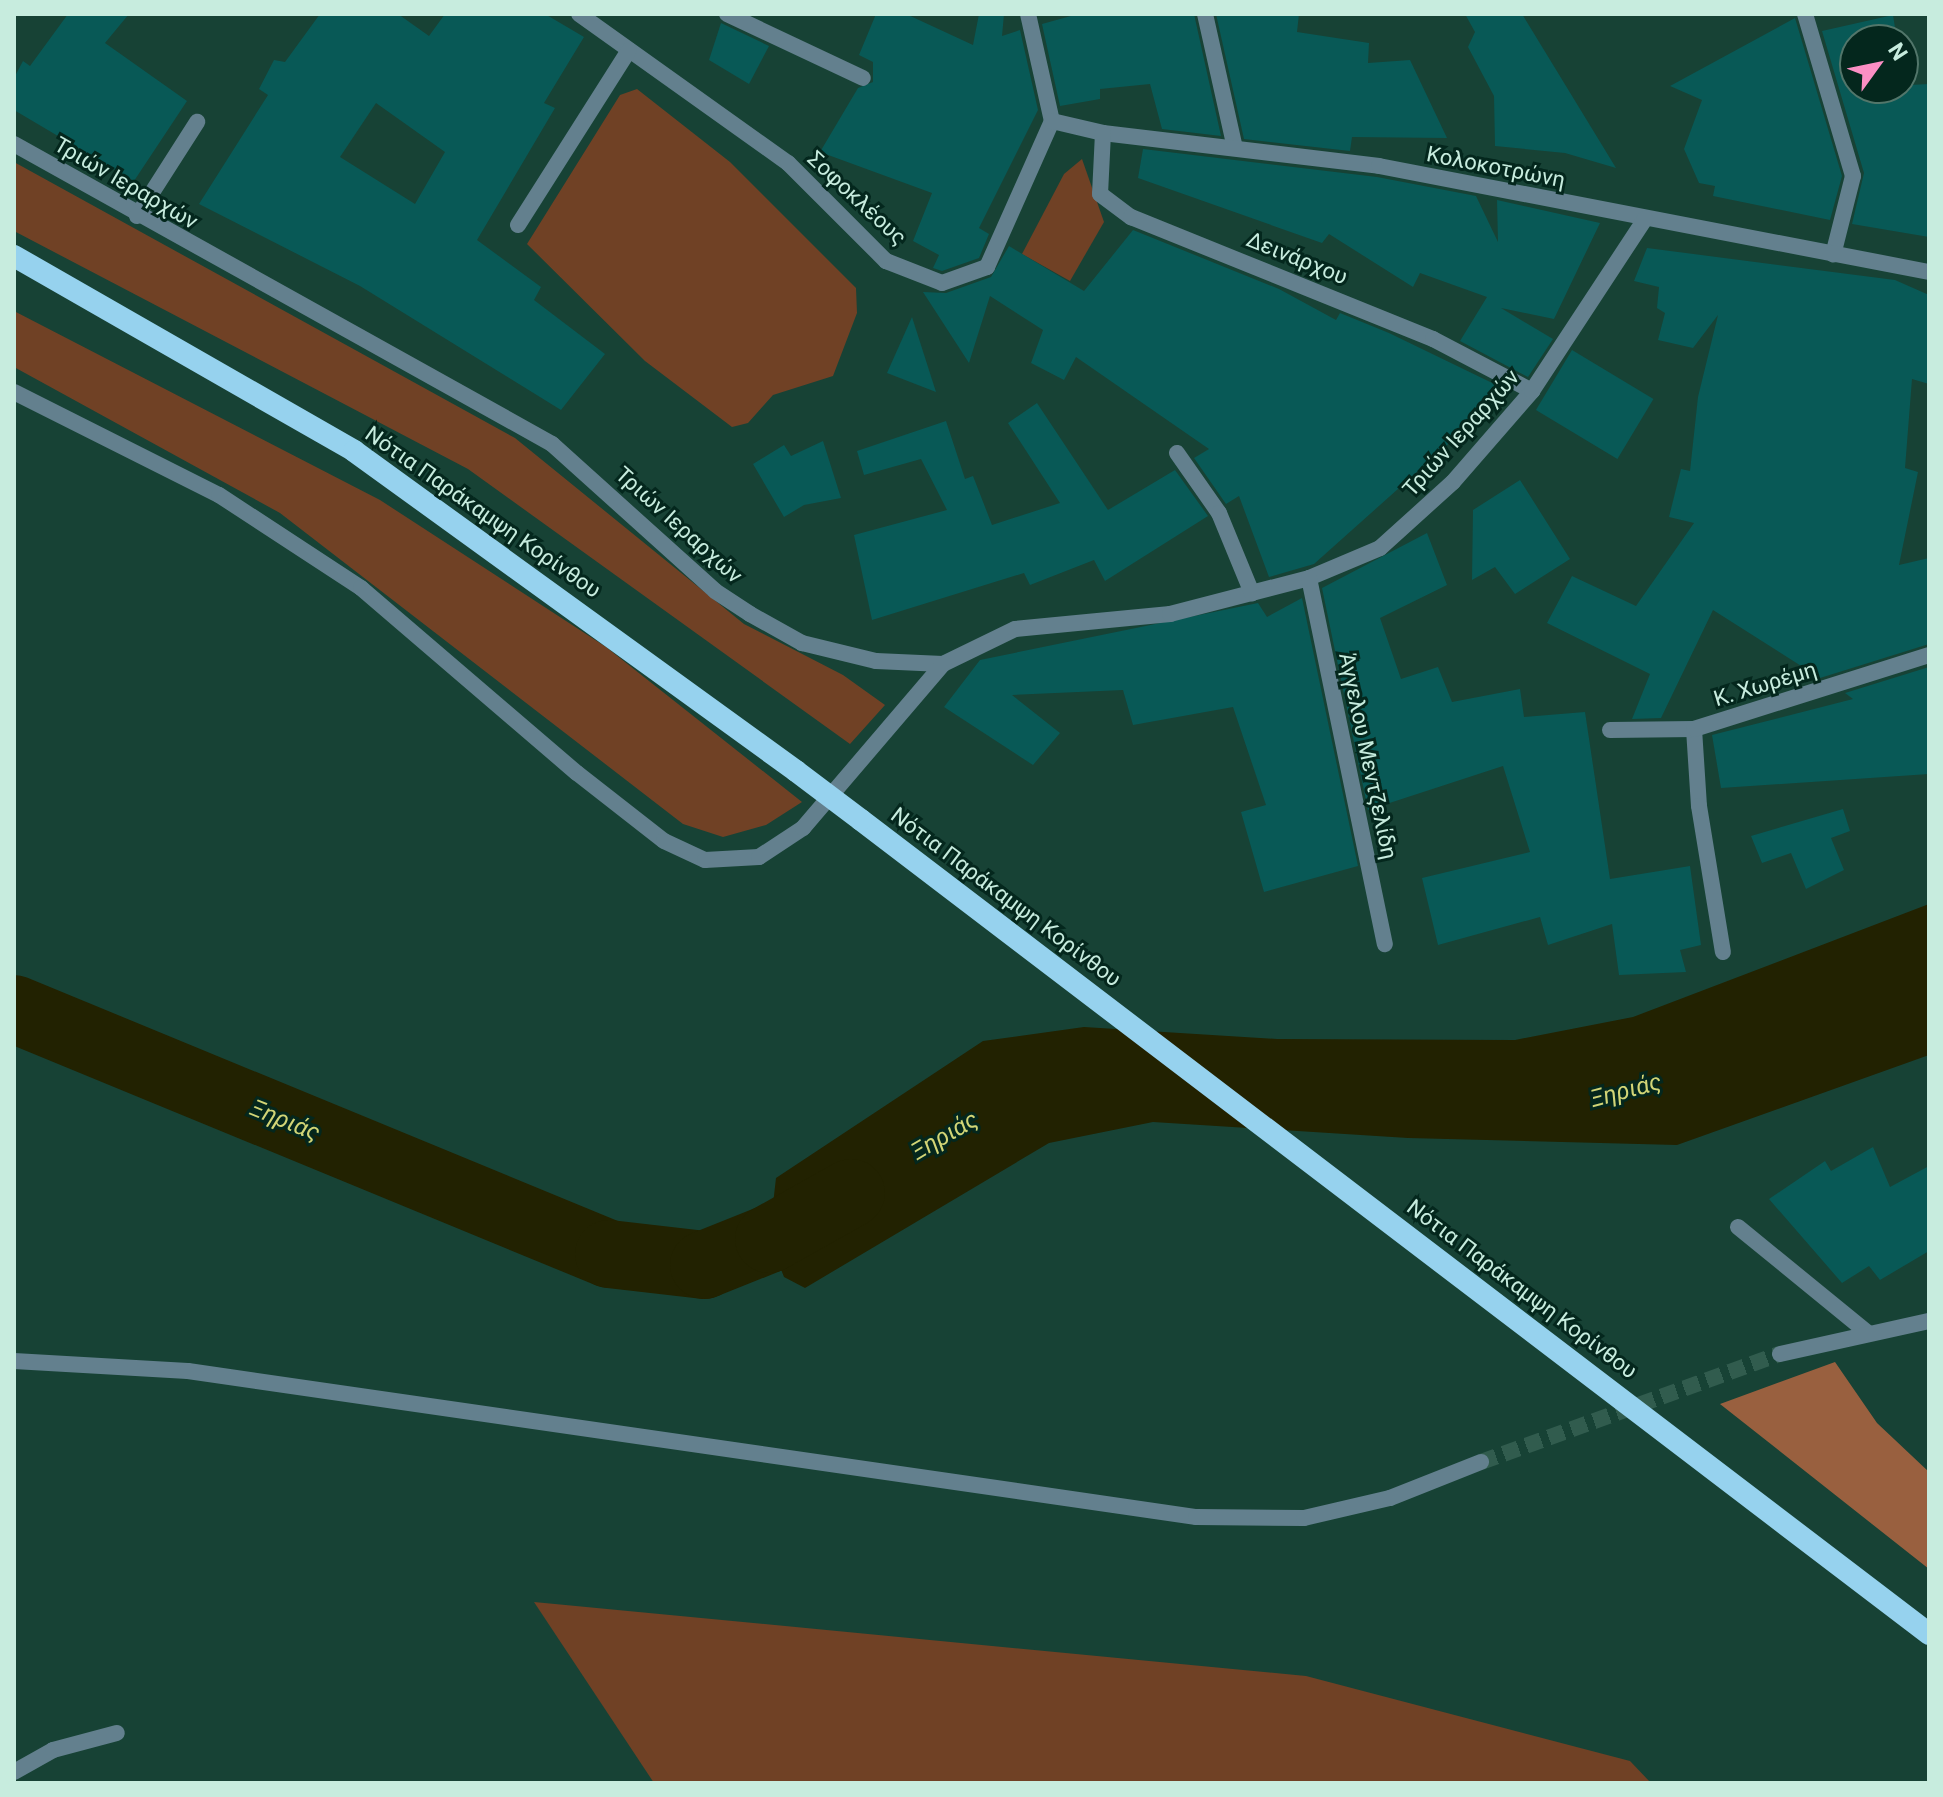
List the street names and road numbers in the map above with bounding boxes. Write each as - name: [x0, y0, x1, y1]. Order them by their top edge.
- street label: Τριών Ιεραρχών: [49, 131, 203, 235]
- street label: Κολοκοτρώνη: [1424, 141, 1568, 193]
- street label: Σοφοκλέους: [802, 145, 912, 251]
- street label: Δεινάρχου: [1243, 226, 1351, 290]
- street label: Τριών Ιεραρχών: [1397, 364, 1525, 502]
- street label: Νότια Παράκαμψη Κορίνθου: [360, 421, 606, 603]
- street label: Τριών Ιεραρχών: [610, 461, 748, 589]
- street label: Άγγελου Μεντζελίδη: [1333, 650, 1403, 862]
- street label: Κ. Χωρέμη: [1710, 656, 1820, 712]
- street label: Νότια Παράκαμψη Κορίνθου: [886, 802, 1126, 992]
- street label: Νότια Παράκαμψη Κορίνθου: [1402, 1194, 1642, 1384]

